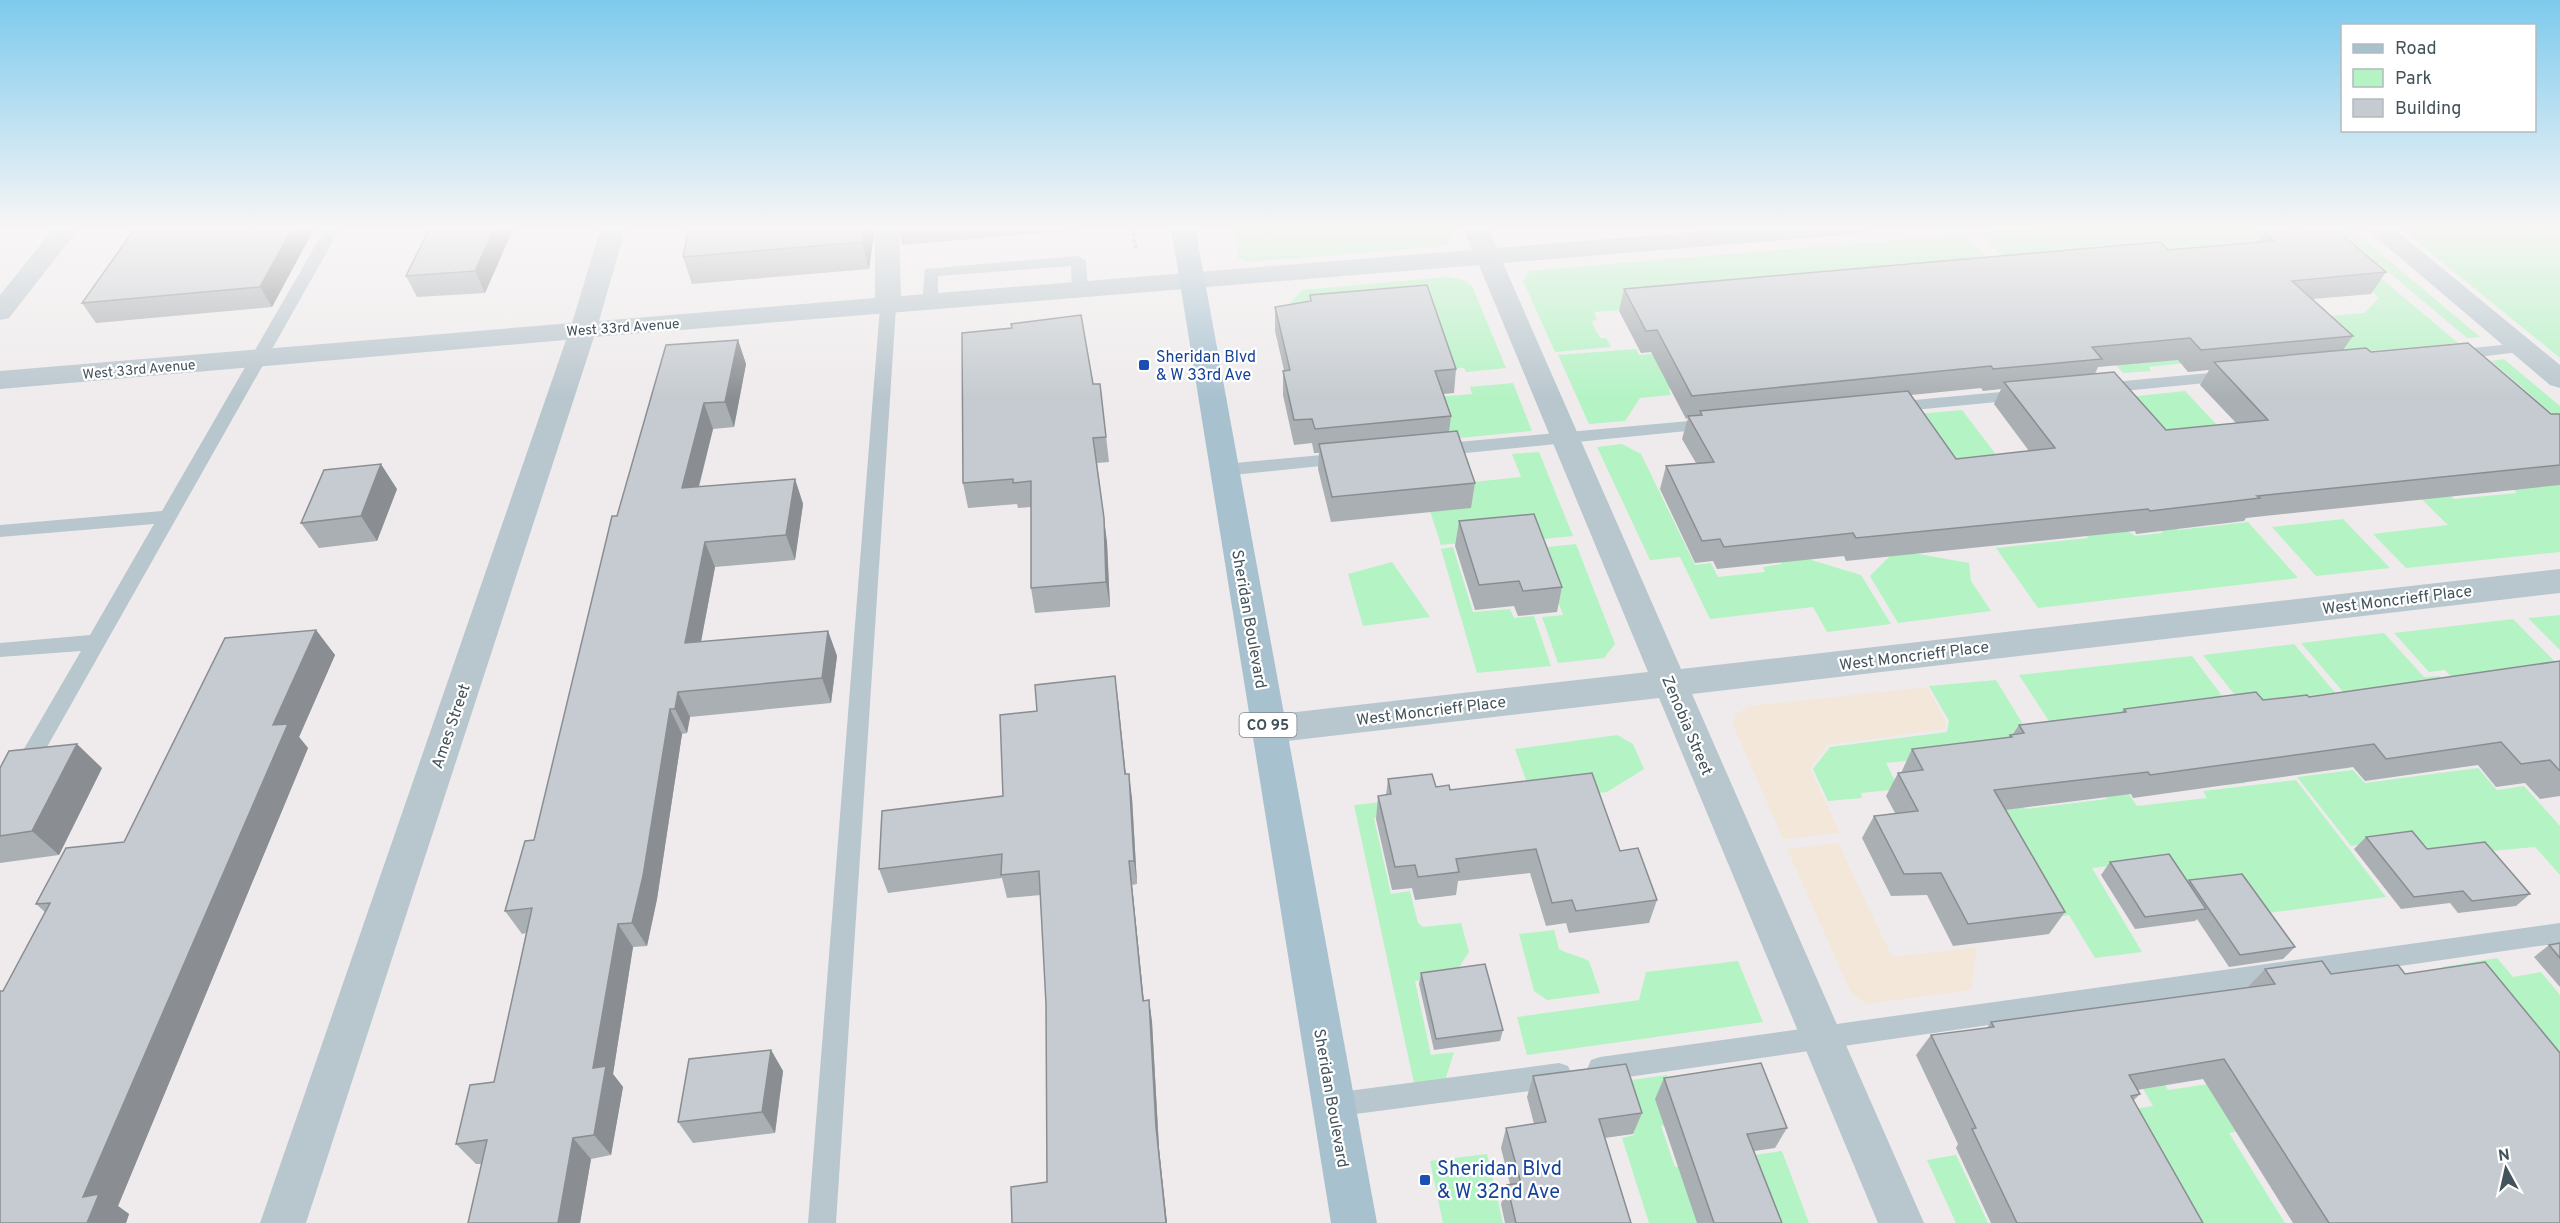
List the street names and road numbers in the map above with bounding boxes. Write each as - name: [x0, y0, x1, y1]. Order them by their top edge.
- street label: West 33rd Avenue: [566, 316, 680, 341]
- street label: West 33rd Avenue: [82, 357, 196, 384]
- street label: Sheridan Boulevard: [1226, 548, 1270, 690]
- street label: West Moncrieff Place: [2321, 582, 2473, 620]
- street label: West Moncrieff Place: [1838, 638, 1990, 676]
- street label: Zenobia Street: [1656, 673, 1716, 779]
- street label: Ames Street: [428, 682, 476, 772]
- street label: West Moncrieff Place: [1355, 693, 1507, 731]
- road number: CO 95: [1240, 713, 1296, 737]
- street label: Sheridan Boulevard: [1308, 1027, 1352, 1169]

